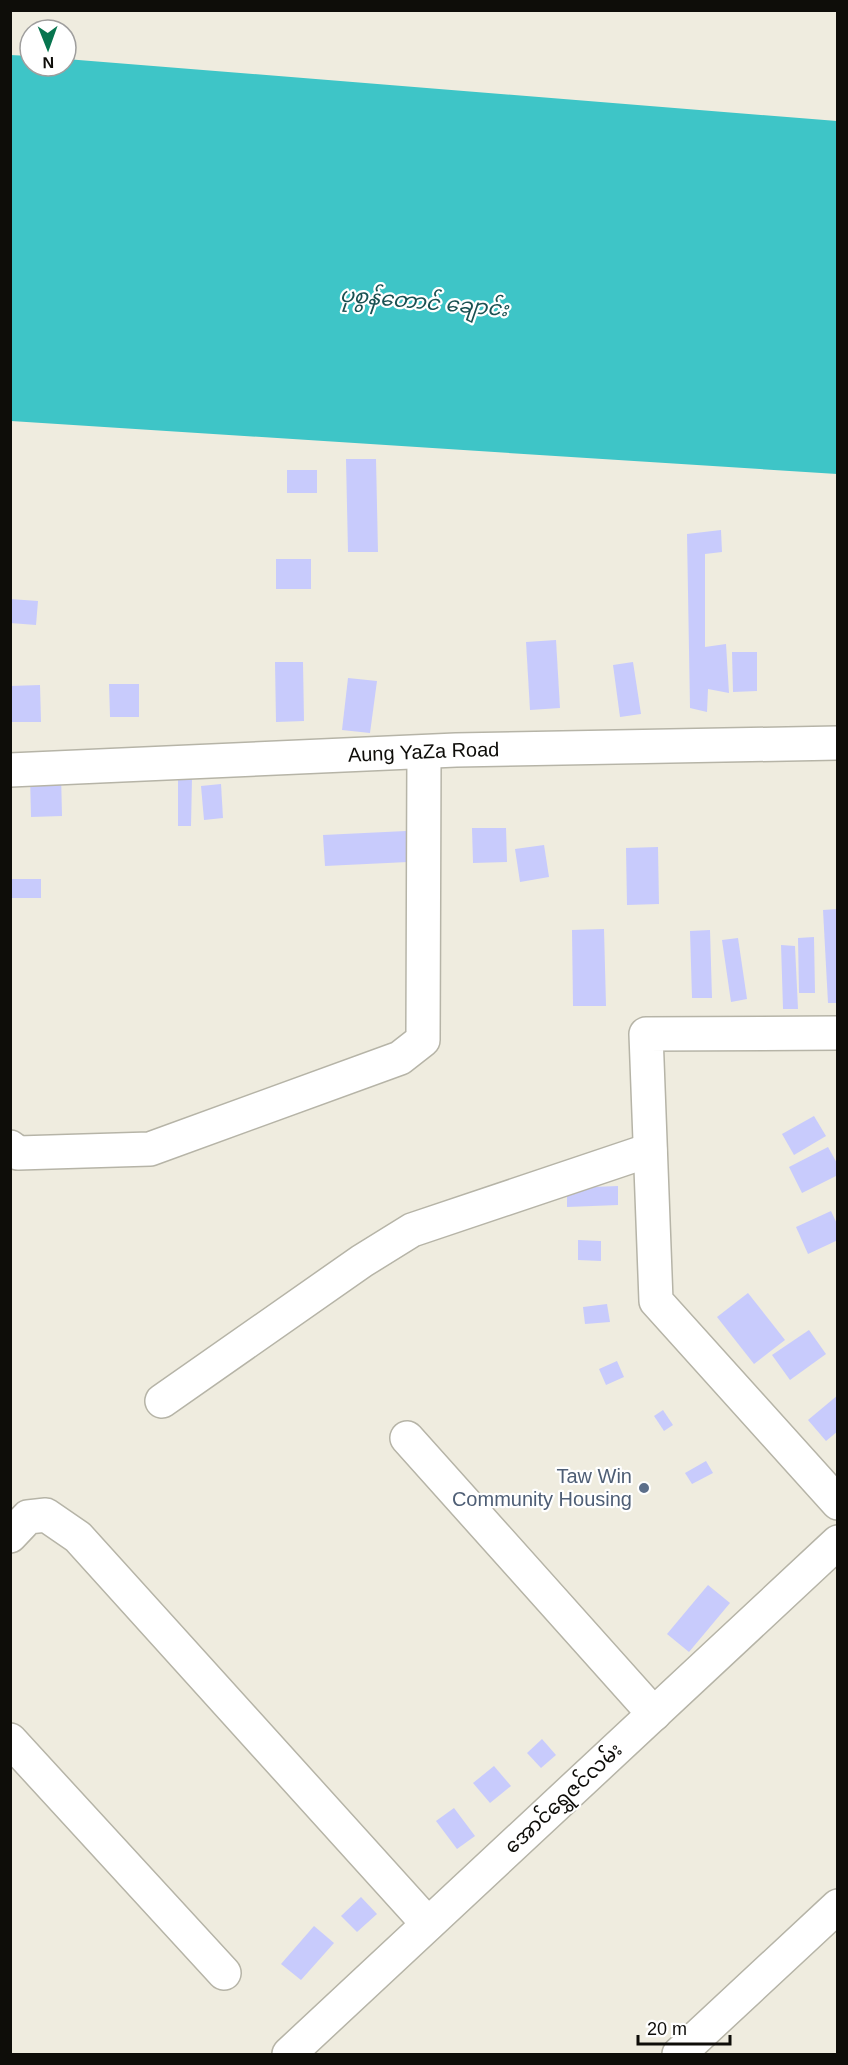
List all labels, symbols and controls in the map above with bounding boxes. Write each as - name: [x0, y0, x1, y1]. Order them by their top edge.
- north arrow: [18, 18, 78, 78]
- text: N: [42, 54, 54, 71]
- water label: ပုစွန်တောင် ချောင်း: [338, 280, 511, 326]
- street label: Aung YaZa Road: [347, 738, 500, 766]
- place label: Taw Win Community Housing: [452, 1465, 632, 1510]
- marker: Taw Win Community Housing: [637, 1481, 651, 1495]
- street label: အောင်ရွှေဇင်လမ်း: [498, 1736, 629, 1861]
- scale bar: [638, 2008, 730, 2046]
- text: 20 m: [647, 2019, 687, 2039]

